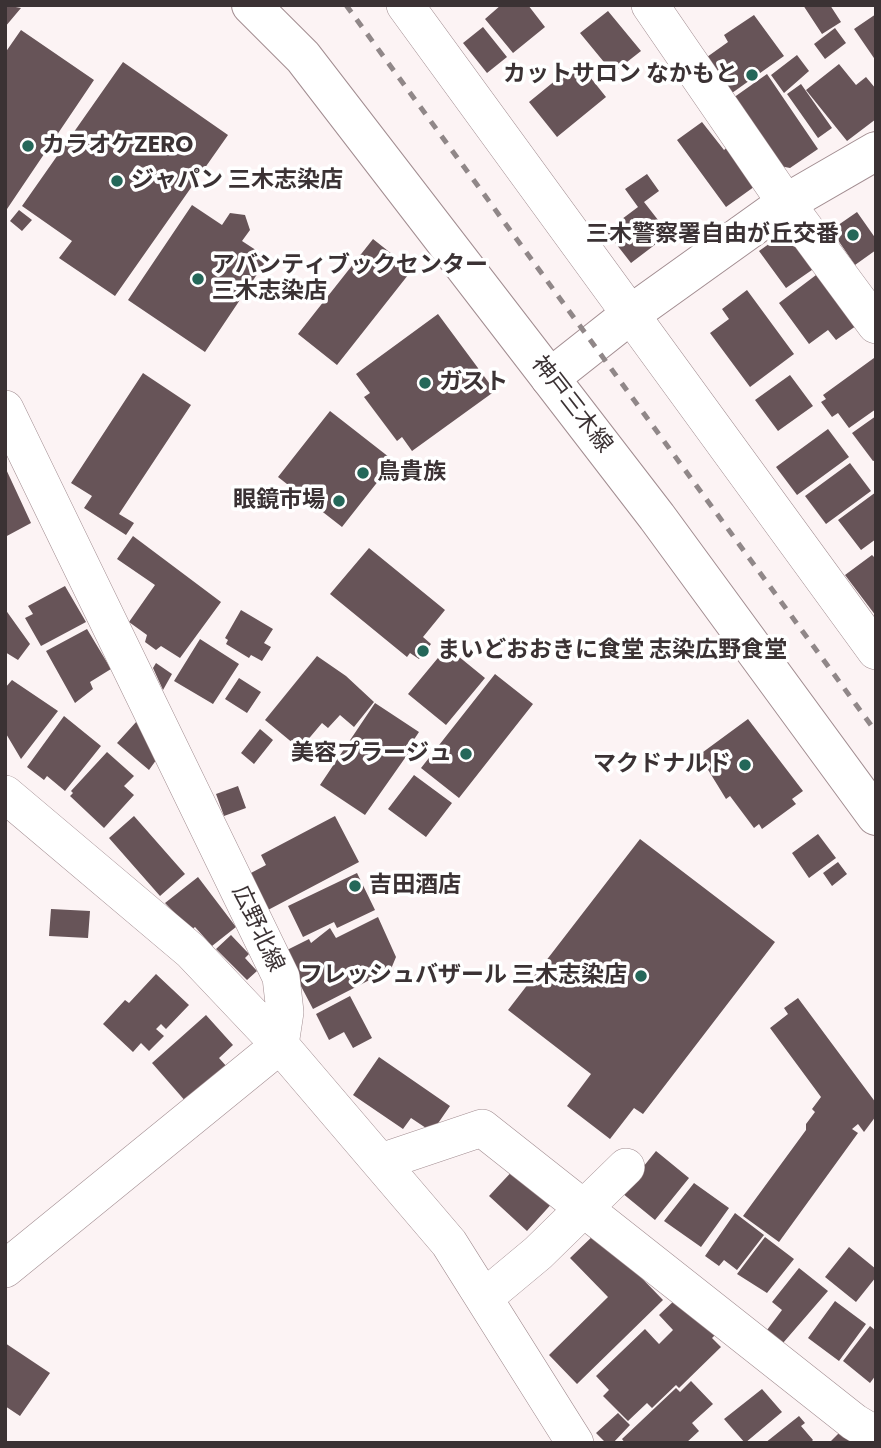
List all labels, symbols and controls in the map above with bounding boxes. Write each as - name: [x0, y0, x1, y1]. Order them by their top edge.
- place label: カットサロン なかもと: [503, 61, 738, 89]
- marker: カットサロン なかもと: [744, 67, 760, 83]
- place label: カラオケZERO: [42, 132, 193, 160]
- marker: カラオケZERO: [20, 138, 36, 154]
- place label: ジャパン 三木志染店: [131, 167, 343, 195]
- marker: ジャパン 三木志染店: [109, 173, 125, 189]
- place label: 三木警察署自由が丘交番: [586, 221, 839, 249]
- marker: 三木警察署自由が丘交番: [845, 227, 861, 243]
- place label: アバンティブックセンター 三木志染店: [212, 252, 488, 306]
- marker: アバンティブックセンター 三木志染店: [190, 271, 206, 287]
- street label: 神戸三木線: [525, 351, 617, 459]
- place label: ガスト: [439, 369, 508, 397]
- marker: ガスト: [417, 375, 433, 391]
- place label: 鳥貴族: [377, 459, 446, 487]
- marker: 鳥貴族: [355, 465, 371, 481]
- place label: 眼鏡市場: [233, 487, 325, 515]
- marker: 眼鏡市場: [331, 493, 347, 509]
- place label: まいどおおきに食堂 志染広野食堂: [437, 637, 787, 665]
- marker: まいどおおきに食堂 志染広野食堂: [415, 643, 431, 659]
- place label: 美容プラージュ: [291, 740, 452, 768]
- marker: 美容プラージュ: [458, 746, 474, 762]
- place label: マクドナルド: [593, 751, 731, 779]
- marker: マクドナルド: [737, 757, 753, 773]
- place label: 吉田酒店: [369, 872, 461, 900]
- marker: 吉田酒店: [347, 878, 363, 894]
- street label: 広野北線: [225, 881, 289, 977]
- place label: フレッシュバザール 三木志染店: [300, 962, 627, 990]
- marker: フレッシュバザール 三木志染店: [633, 968, 649, 984]

